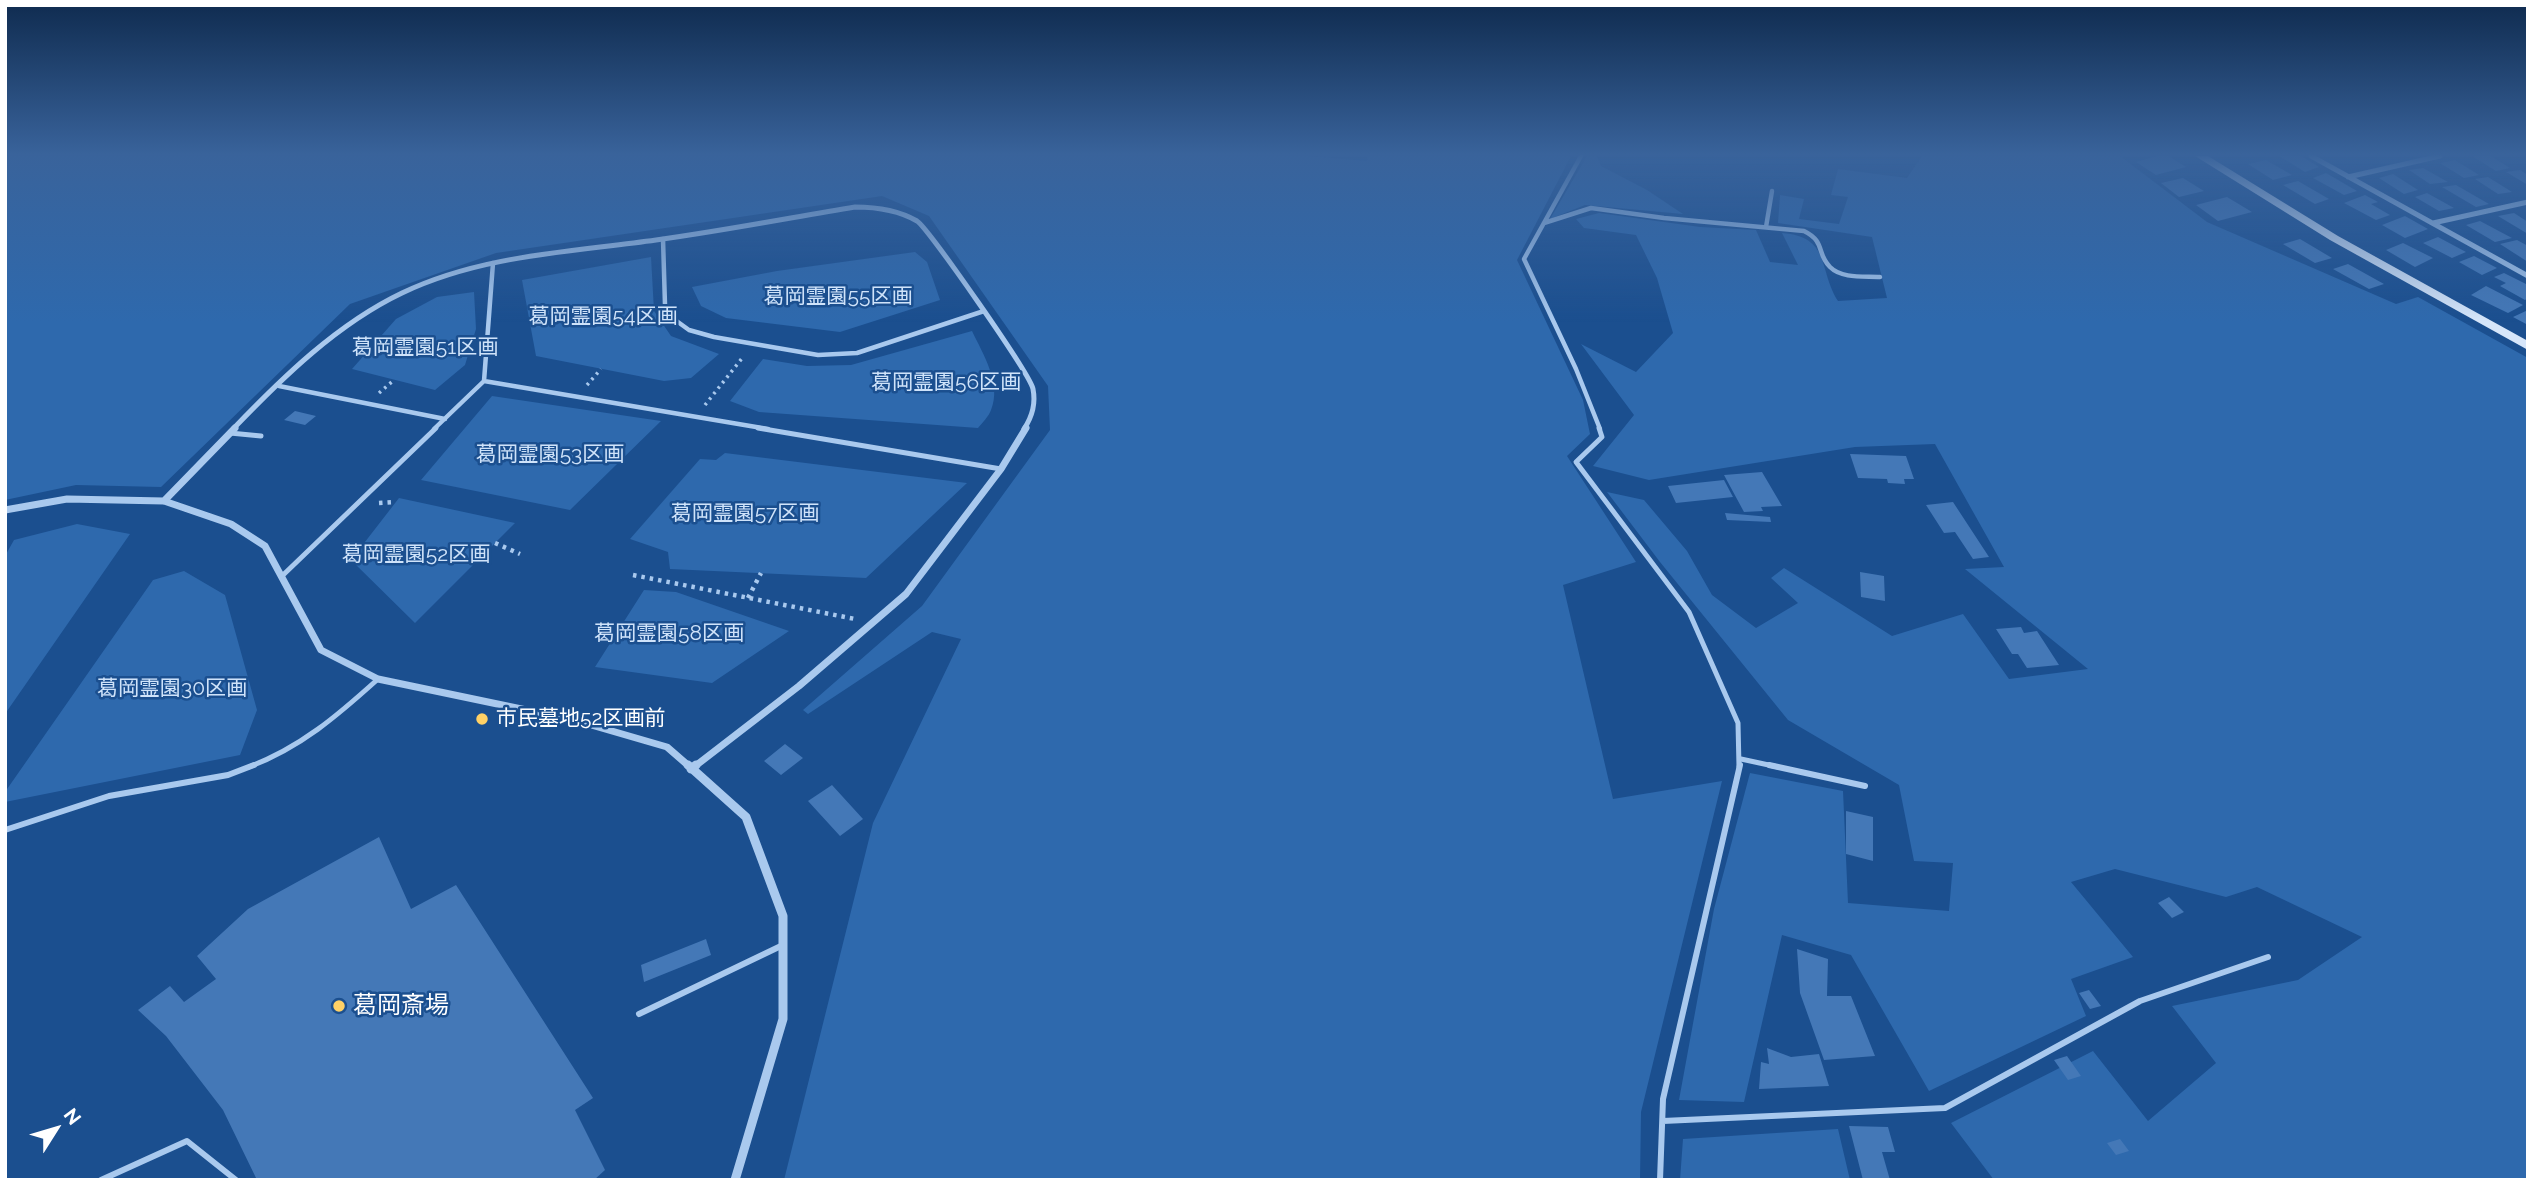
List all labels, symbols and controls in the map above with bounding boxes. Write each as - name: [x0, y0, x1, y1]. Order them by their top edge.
- park label: 葛岡霊園55区画: [764, 284, 912, 310]
- park label: 葛岡霊園54区画: [529, 304, 677, 330]
- park label: 葛岡霊園51区画: [352, 335, 498, 361]
- park label: 葛岡霊園56区画: [871, 370, 1021, 396]
- park label: 葛岡霊園53区画: [476, 442, 624, 468]
- park label: 葛岡霊園57区画: [671, 501, 819, 527]
- park label: 葛岡霊園52区画: [342, 542, 490, 568]
- park label: 葛岡霊園58区画: [594, 621, 744, 647]
- park label: 葛岡霊園30区画: [97, 676, 247, 702]
- place label: 市民墓地52区画前: [496, 706, 665, 732]
- marker: 市民墓地52区画前: [474, 711, 490, 727]
- place label: 葛岡斎場: [353, 992, 449, 1020]
- marker: 葛岡斎場: [331, 998, 347, 1014]
- north arrow: [21, 1094, 91, 1164]
- text: N: [60, 1104, 86, 1129]

